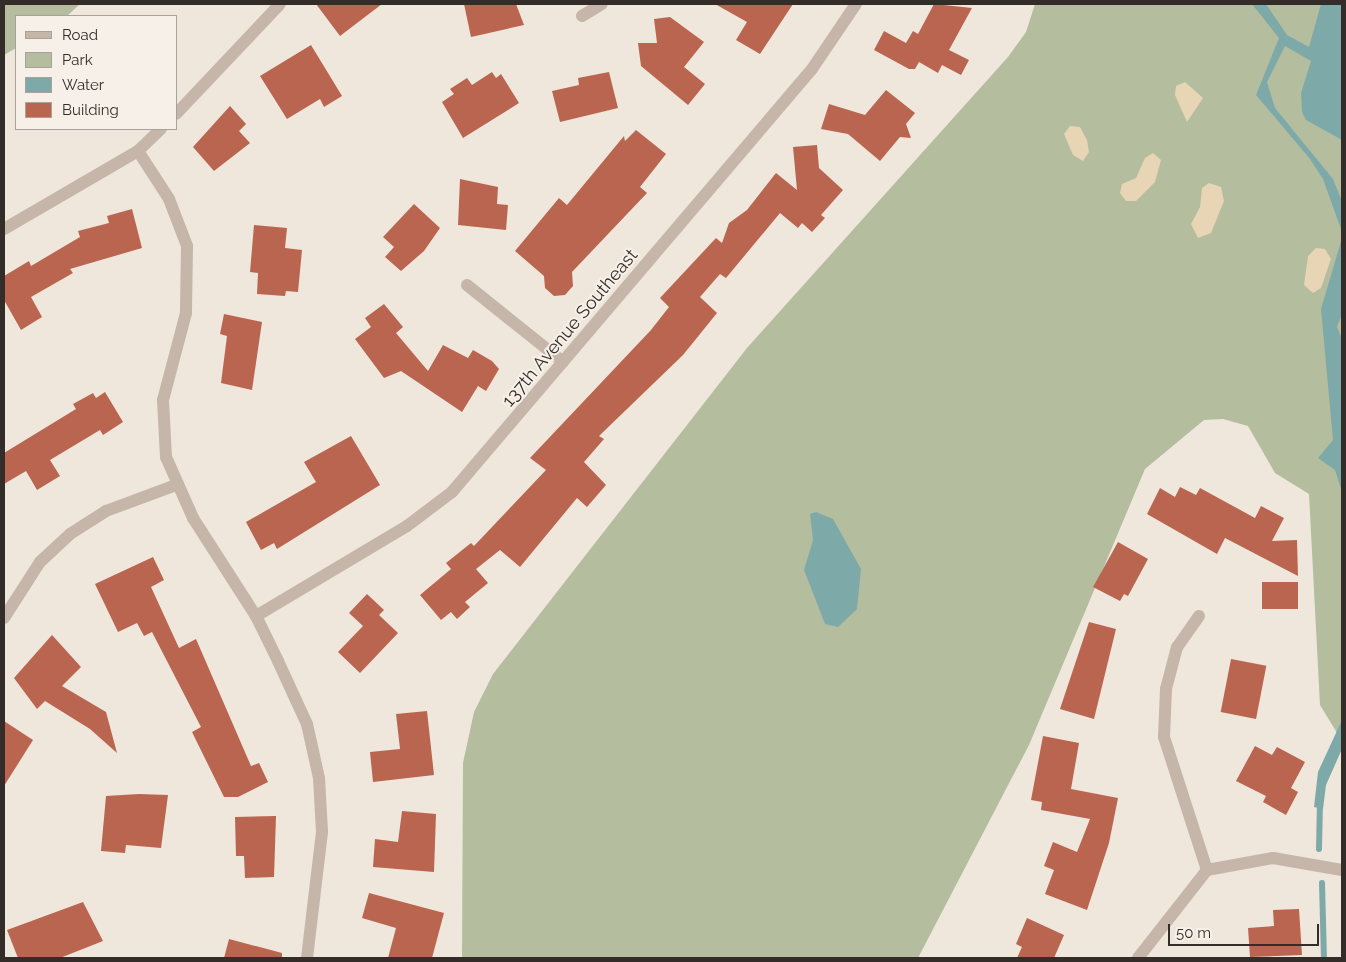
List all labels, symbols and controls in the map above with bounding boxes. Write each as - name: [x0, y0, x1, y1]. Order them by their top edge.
- legend: [15, 15, 178, 130]
- text: Road: [62, 26, 98, 44]
- text: Park: [62, 51, 93, 69]
- text: Water: [62, 76, 104, 94]
- text: Building: [62, 101, 119, 119]
- street label: 137th Avenue Southeast: [498, 245, 642, 411]
- scale bar: [1171, 914, 1322, 946]
- text: 50 m: [1176, 924, 1211, 942]

